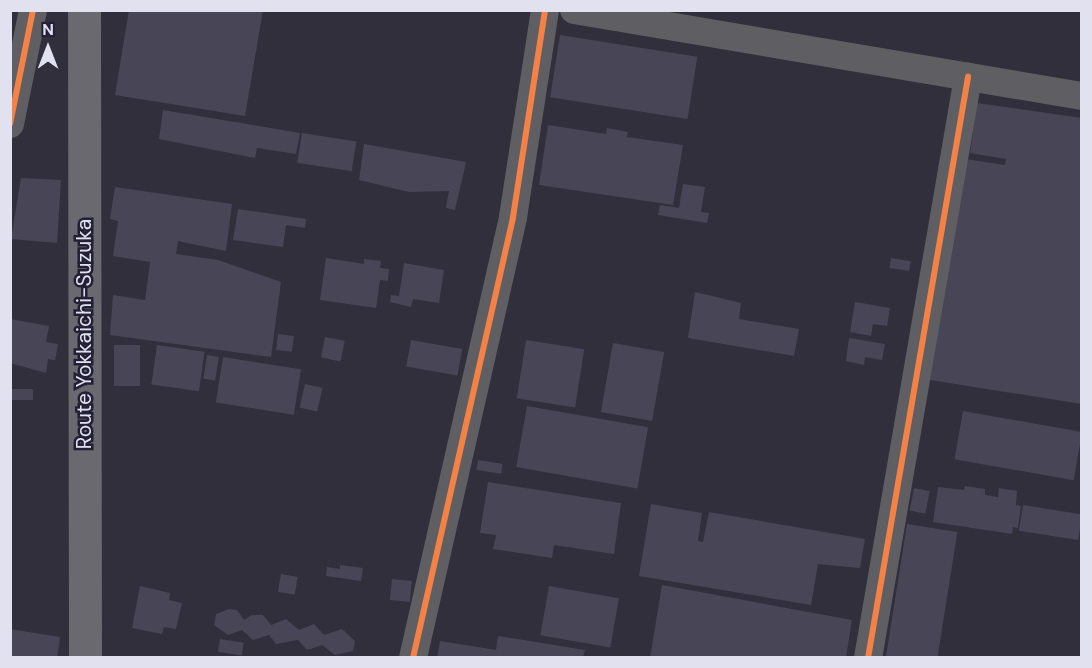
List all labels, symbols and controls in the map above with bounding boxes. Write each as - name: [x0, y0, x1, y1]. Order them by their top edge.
- north arrow: [18, 18, 78, 78]
- text: N: [42, 19, 54, 40]
- street label: Route Yokkaichi-Suzuka: [71, 219, 97, 449]

